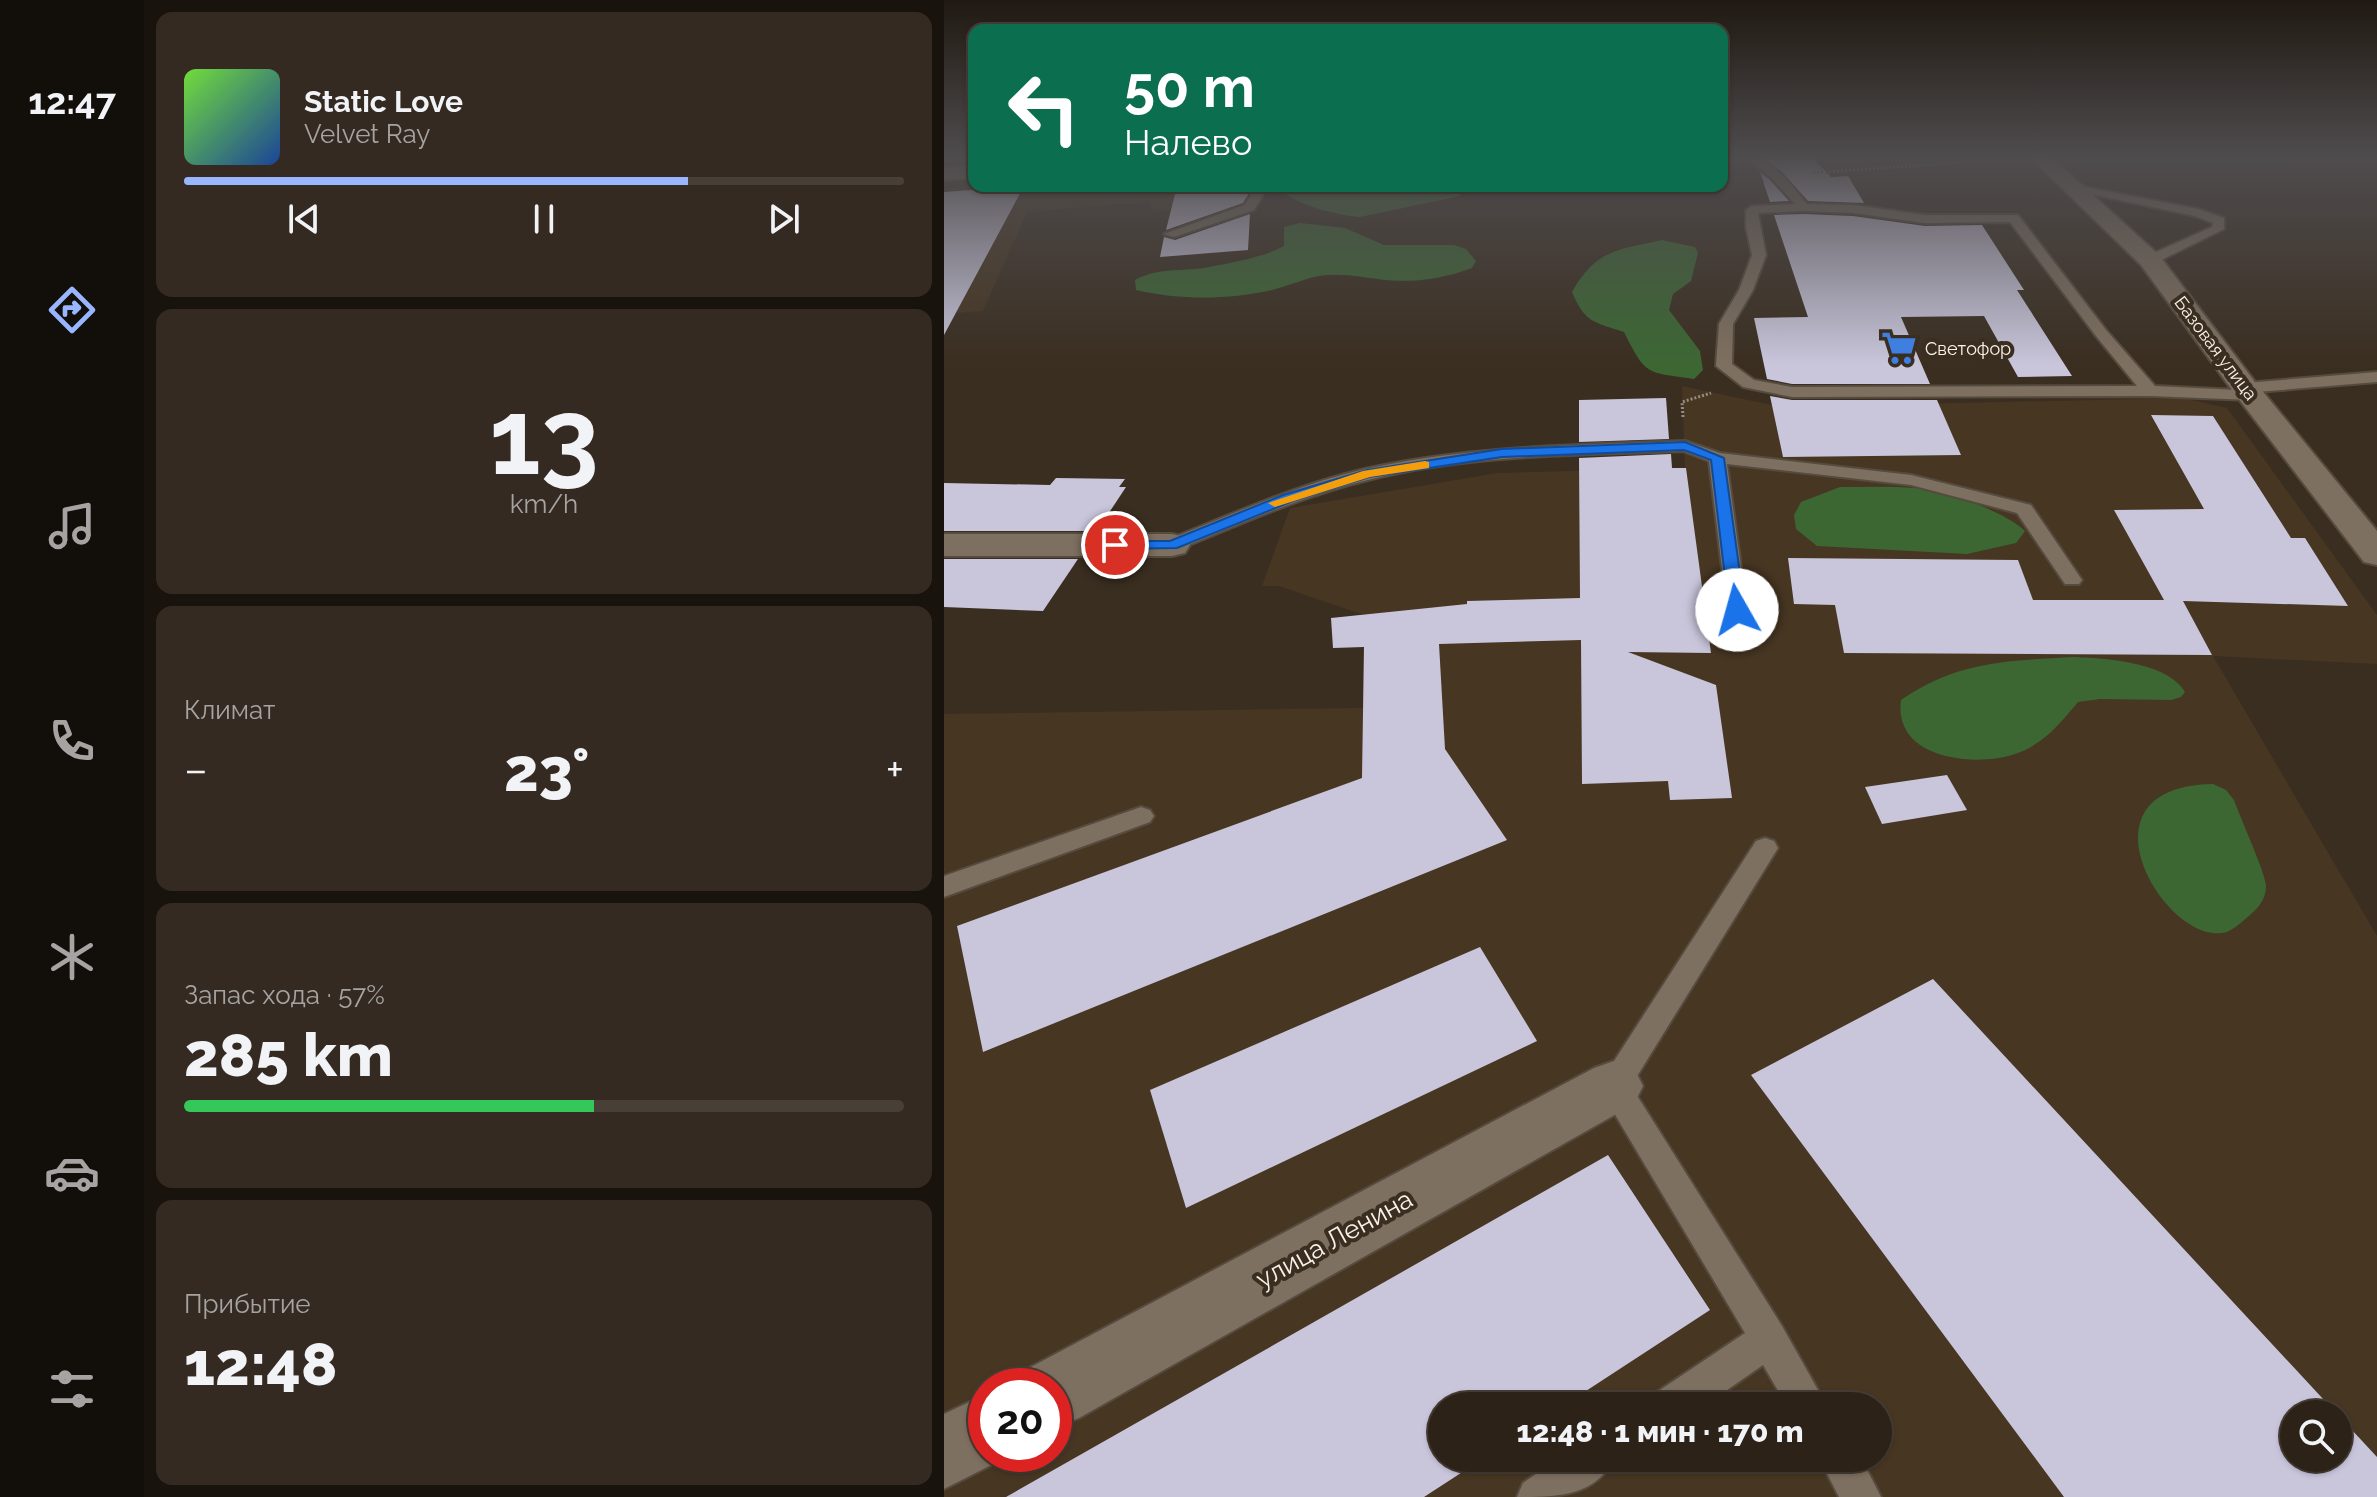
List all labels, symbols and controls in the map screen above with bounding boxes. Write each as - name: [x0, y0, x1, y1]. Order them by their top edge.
- text: 50 m: [1124, 54, 1255, 120]
- icon: left: [992, 56, 1096, 160]
- text: 12:47: [28, 80, 116, 122]
- text: Static Love: [304, 84, 463, 119]
- text: Velvet Ray: [304, 119, 430, 149]
- text: Налево: [1124, 121, 1252, 163]
- icon: previous: [282, 197, 326, 241]
- icon: pause: [522, 197, 566, 241]
- icon: next: [762, 197, 806, 241]
- icon: directions: [44, 282, 100, 338]
- street label: Базовая улица: [2170, 292, 2262, 404]
- supermarket icon: Светофор: [1880, 329, 1918, 367]
- place label: Светофор: [1925, 338, 2011, 359]
- text: 13: [489, 376, 599, 498]
- text: km/h: [510, 489, 578, 519]
- icon: music: [44, 498, 100, 554]
- pin: [1081, 511, 1149, 579]
- icon: arrive: [1093, 523, 1137, 567]
- position arrow: [1695, 568, 1779, 652]
- text: Климат: [184, 695, 275, 725]
- icon: phone: [44, 713, 100, 769]
- text: 23°: [504, 735, 590, 805]
- text: −: [184, 744, 208, 795]
- text: +: [886, 744, 904, 795]
- icon: climate: [44, 929, 100, 985]
- text: Запас хода · 57%: [184, 980, 385, 1010]
- text: 285 km: [184, 1020, 393, 1090]
- icon: car: [44, 1145, 100, 1201]
- street label: улица Ленина: [1251, 1184, 1417, 1294]
- text: Прибытие: [184, 1289, 311, 1319]
- text: 12:48: [184, 1329, 337, 1399]
- icon: filters: [44, 1361, 100, 1417]
- speed limit sign: 20: [968, 1368, 1072, 1472]
- map controls: [2280, 1400, 2352, 1472]
- button: search: [2280, 1400, 2352, 1472]
- text: 12:48 · 1 мин · 170 m: [1517, 1414, 1803, 1449]

